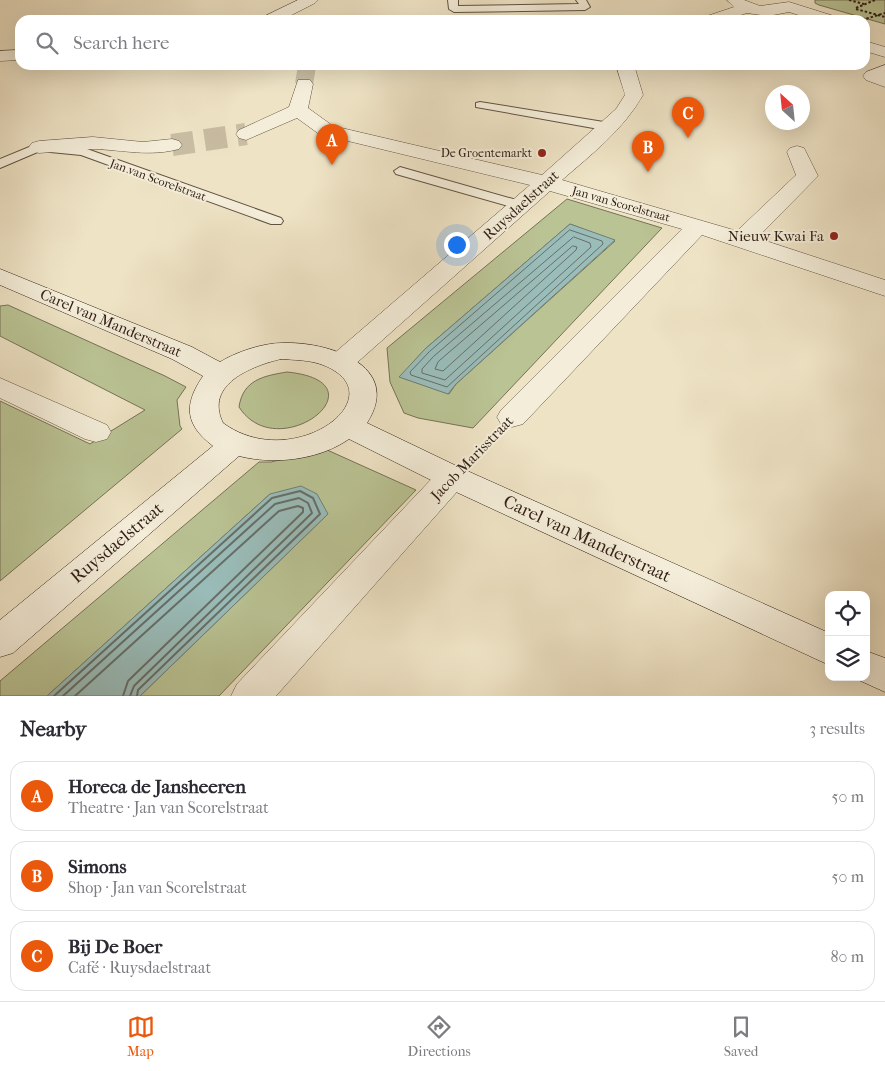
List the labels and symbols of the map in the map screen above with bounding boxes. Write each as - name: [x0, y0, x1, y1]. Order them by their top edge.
- north arrow: [765, 85, 810, 130]
- pin: C: [672, 97, 704, 138]
- pin: A: [316, 124, 348, 165]
- pin: B: [632, 131, 664, 172]
- place label: De Groentemarkt: [441, 146, 533, 160]
- marker: De Groentemarkt: [536, 147, 548, 159]
- street label: Jan van Scorelstraat: [107, 156, 209, 204]
- street label: Ruysdaelstraat: [479, 166, 563, 244]
- street label: Jan van Scorelstraat: [569, 183, 672, 225]
- place label: Nieuw Kwai Fa: [728, 227, 825, 245]
- marker: Nieuw Kwai Fa: [828, 230, 840, 242]
- your location: [444, 232, 470, 258]
- street label: Carel van Manderstraat: [38, 285, 185, 361]
- street label: Jacob Marisstraat: [426, 411, 517, 505]
- street label: Carel van Manderstraat: [500, 491, 675, 587]
- street label: Ruysdaelstraat: [66, 498, 168, 588]

